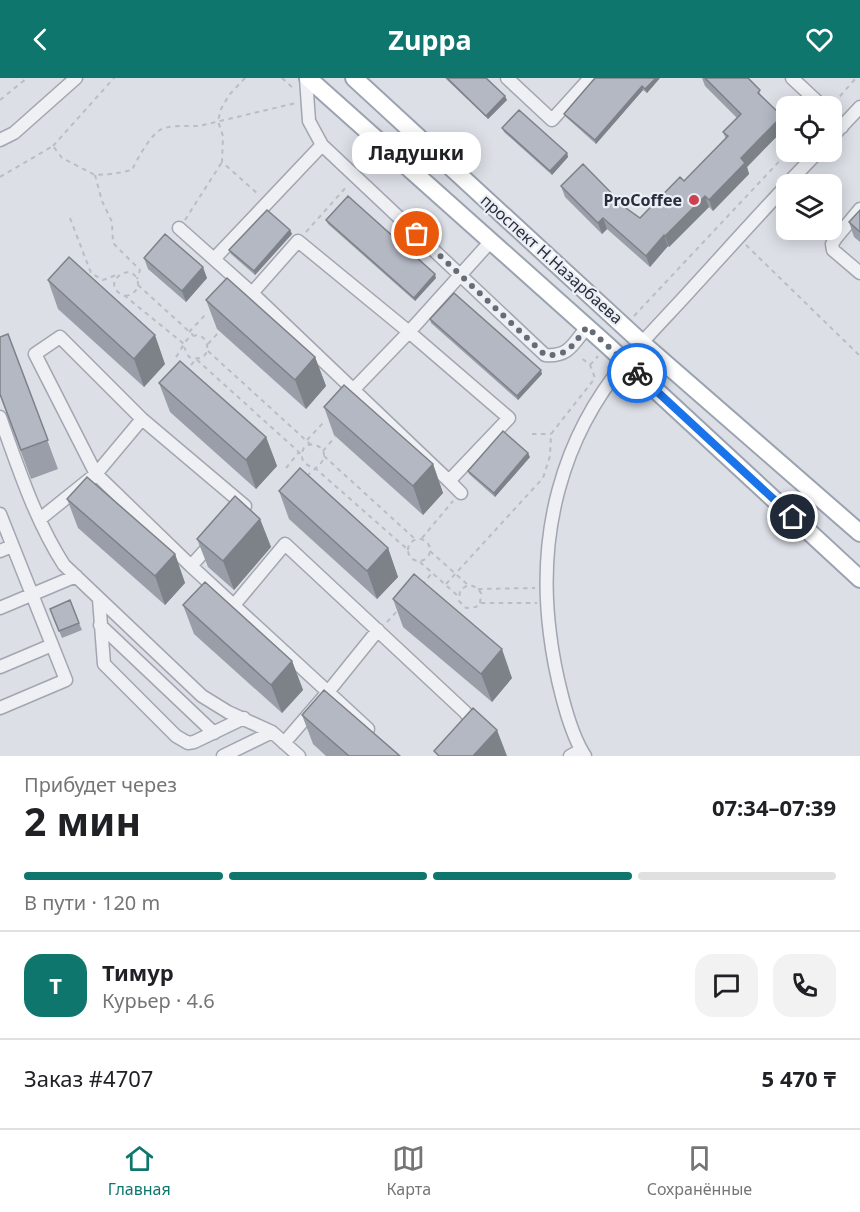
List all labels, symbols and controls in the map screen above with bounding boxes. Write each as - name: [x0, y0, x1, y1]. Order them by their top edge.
- text: Zuppa: [388, 21, 472, 58]
- icon: back: [24, 23, 57, 56]
- icon: heart: [803, 23, 836, 56]
- map controls: [776, 96, 842, 240]
- button: locate: [776, 96, 842, 162]
- callout: Ладушки: [352, 132, 482, 174]
- text: Ладушки: [369, 139, 464, 166]
- button: layers: [776, 174, 842, 240]
- street label: проспект Н.Назарбаева: [476, 189, 628, 329]
- place label: ProCoffee: [604, 189, 682, 211]
- marker: ProCoffee: [687, 193, 701, 207]
- pin: [391, 208, 442, 259]
- icon: bag: [400, 217, 433, 250]
- courier: [607, 343, 667, 403]
- icon: bike: [621, 357, 654, 390]
- pin: [767, 491, 818, 542]
- icon: home: [776, 500, 809, 533]
- text: Прибудет через: [24, 771, 177, 798]
- text: 07:34–07:39: [712, 792, 836, 822]
- text: 2 мин: [24, 794, 141, 847]
- text: В пути · 120 m: [24, 889, 160, 916]
- button: chat: [695, 954, 758, 1017]
- button: phone: [773, 954, 836, 1017]
- text: Тимур: [102, 957, 174, 987]
- text: Т: [49, 970, 62, 1000]
- text: Курьер · 4.6: [102, 987, 215, 1014]
- text: Заказ #4707: [24, 1063, 153, 1093]
- text: 5 470 ₸: [762, 1063, 836, 1093]
- tab: Главная: [108, 1142, 171, 1200]
- tab: Карта: [386, 1142, 431, 1200]
- tab: Сохранённые: [647, 1142, 752, 1200]

